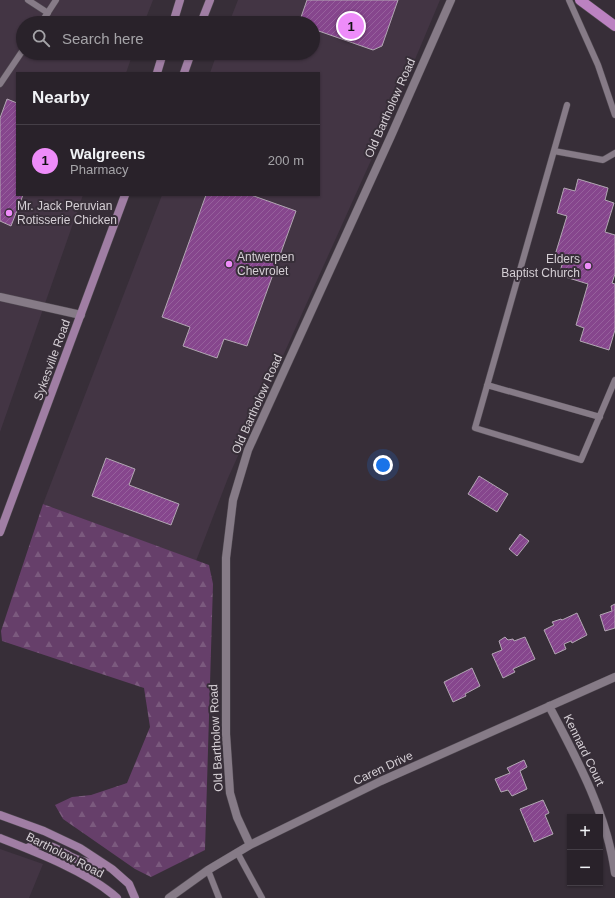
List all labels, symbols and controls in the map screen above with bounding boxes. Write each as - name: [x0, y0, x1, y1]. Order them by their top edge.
- pin: 1: [338, 11, 364, 41]
- search box: [16, 16, 320, 60]
- icon: search: [30, 27, 52, 49]
- text: Search here: [62, 30, 144, 47]
- street label: Old Bartholow Road: [362, 56, 418, 160]
- text: Nearby: [32, 88, 90, 107]
- text: Walgreens: [70, 145, 145, 162]
- text: 1: [41, 153, 49, 168]
- text: 200 m: [268, 153, 304, 168]
- text: Pharmacy: [70, 162, 129, 177]
- place label: Mr. Jack Peruvian Rotisserie Chicken: [17, 199, 117, 227]
- marker: Mr. Jack Peruvian Rotisserie Chicken: [4, 208, 14, 218]
- place label: Antwerpen Chevrolet: [237, 250, 294, 278]
- place label: Elders Baptist Church: [501, 252, 580, 280]
- marker: Antwerpen Chevrolet: [224, 259, 234, 269]
- marker: Elders Baptist Church: [583, 261, 593, 271]
- street label: Sykesville Road: [31, 317, 73, 403]
- street label: Old Bartholow Road: [229, 352, 285, 456]
- your location: [373, 455, 393, 475]
- street label: Old Bartholow Road: [206, 684, 226, 792]
- street label: Kennard Court: [561, 712, 608, 789]
- street label: Caren Drive: [351, 748, 415, 788]
- map controls: [567, 814, 603, 886]
- button: +: [567, 814, 603, 850]
- street label: Bartholow Road: [24, 829, 106, 881]
- button: −: [567, 850, 603, 886]

